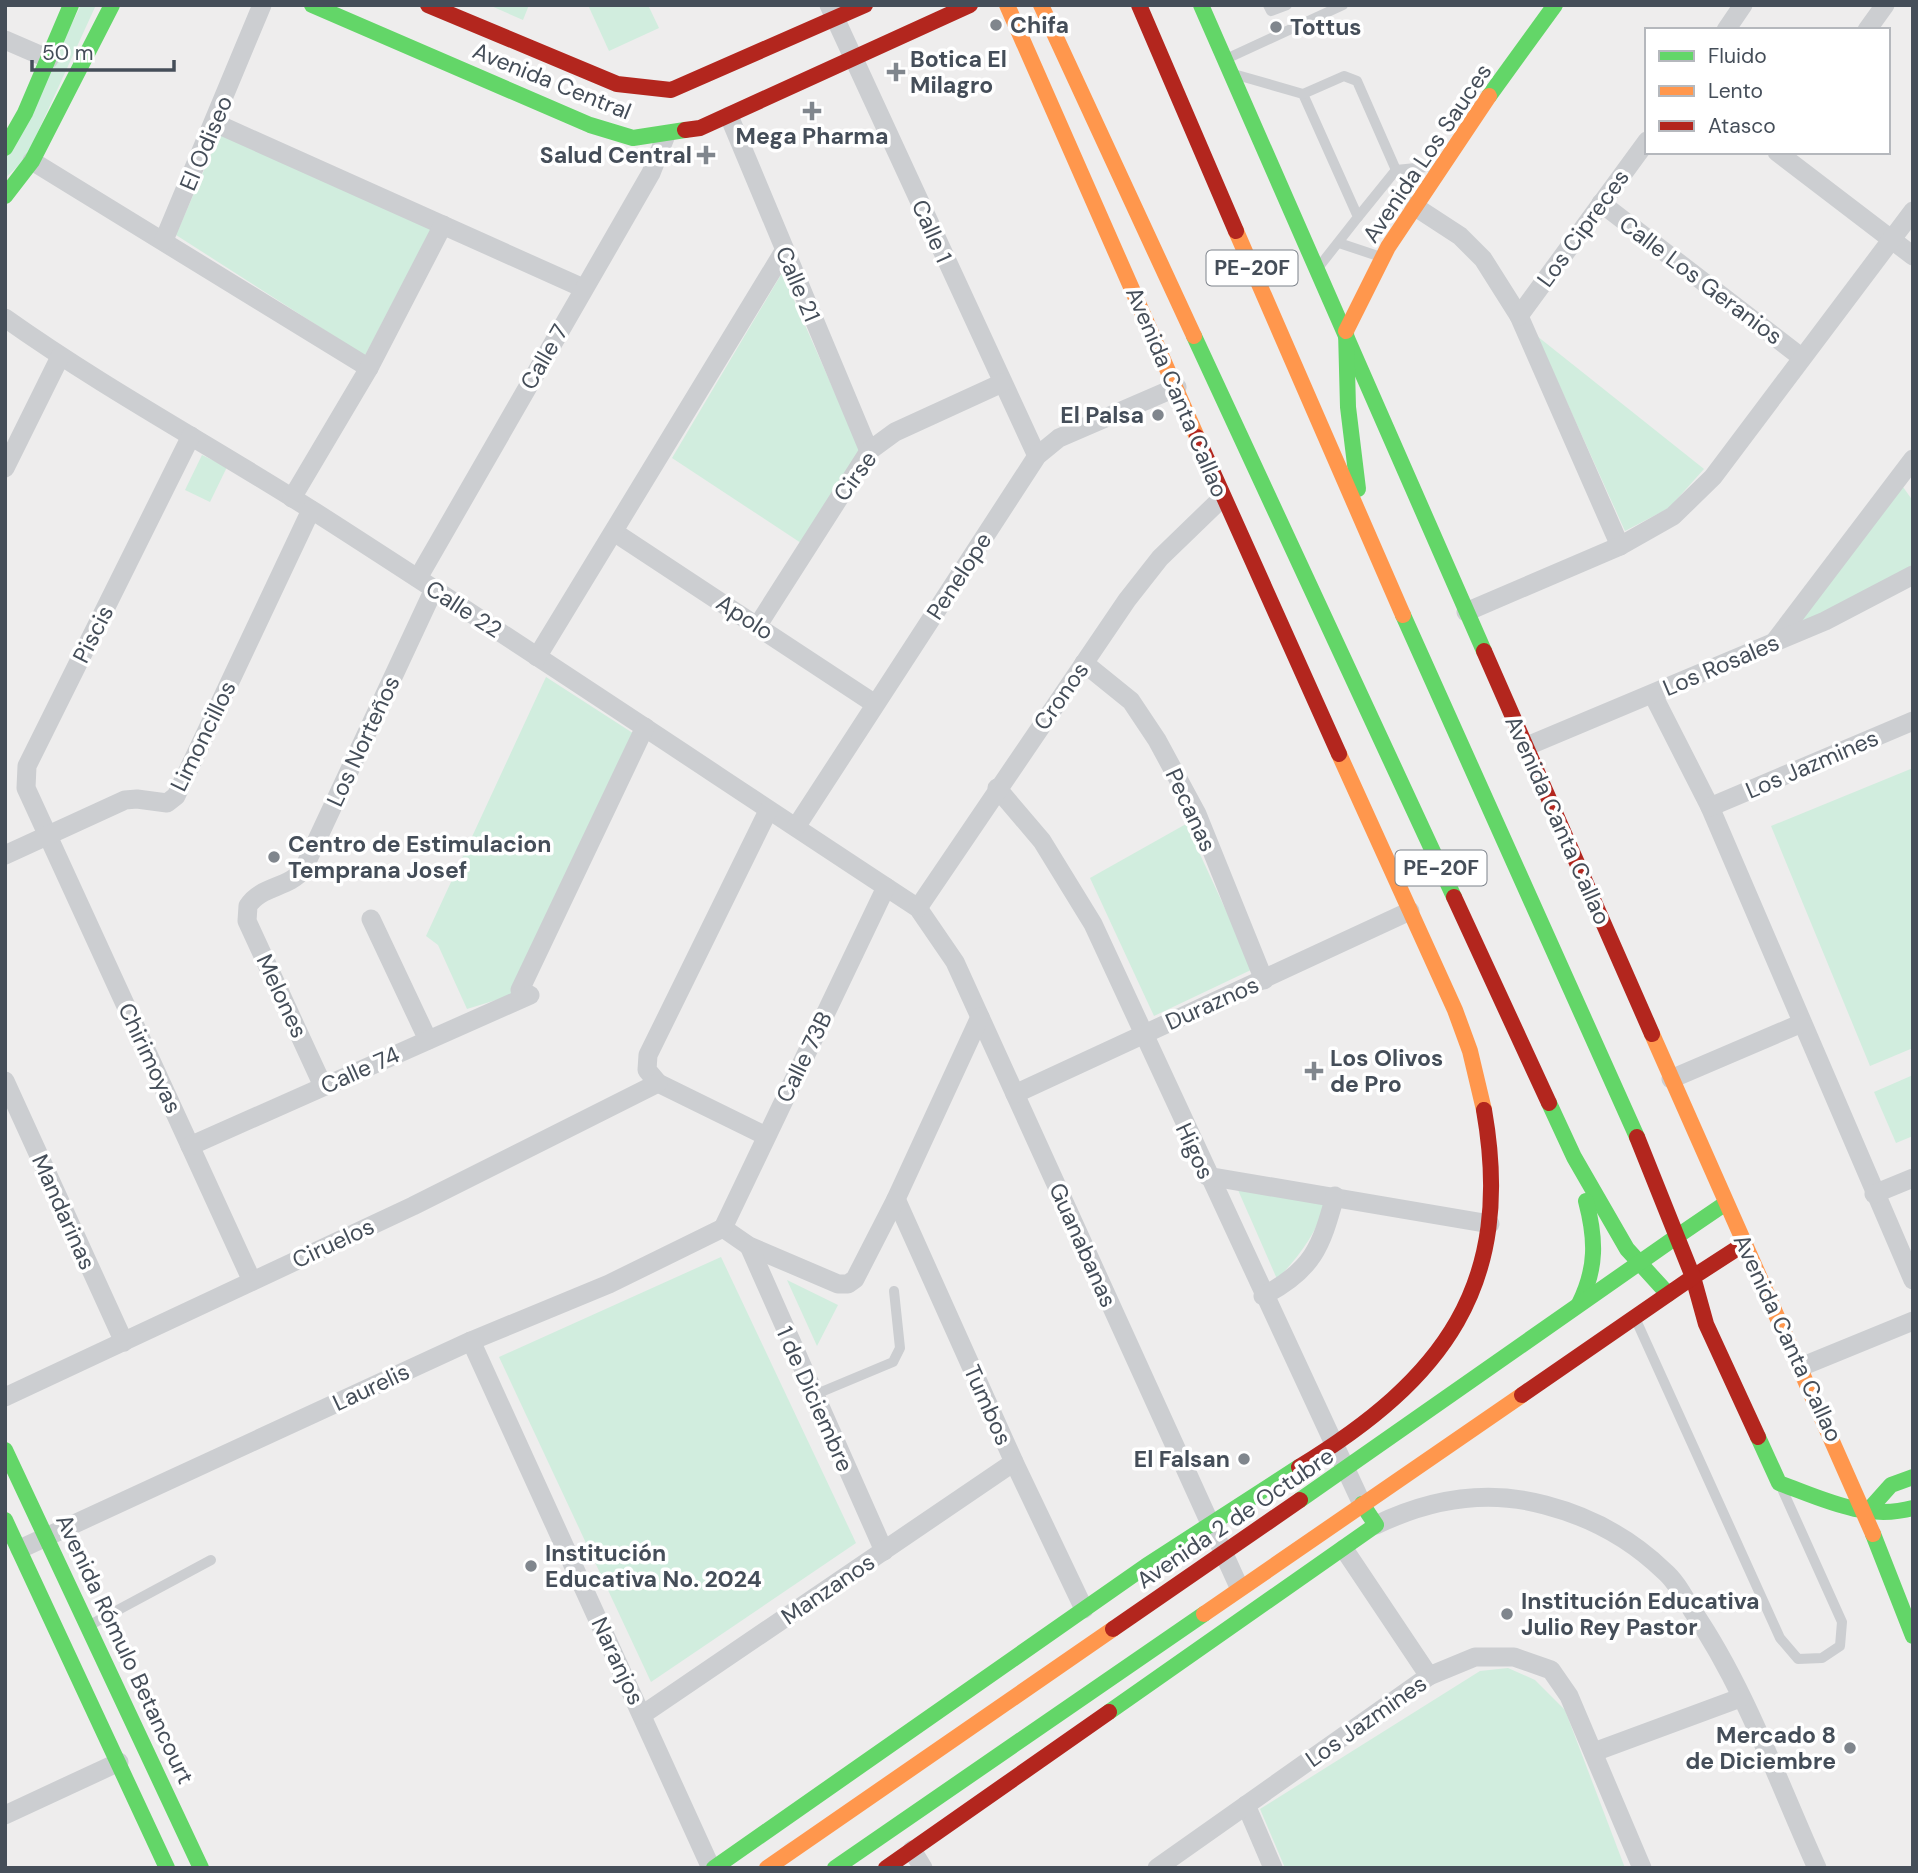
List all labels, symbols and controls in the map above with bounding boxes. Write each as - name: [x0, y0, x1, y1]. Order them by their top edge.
- place label: Chifa: [1010, 10, 1069, 40]
- place label: Tottus: [1290, 12, 1362, 42]
- marker: Chifa: [988, 17, 1004, 33]
- marker: Tottus: [1268, 19, 1284, 35]
- scale bar: [32, 28, 173, 72]
- legend: [1645, 28, 1890, 154]
- street label: Avenida Central: [468, 36, 636, 126]
- text: 50 m: [42, 39, 93, 67]
- text: Fluido: [1708, 42, 1767, 70]
- place label: Botica El Milagro: [910, 44, 1007, 100]
- street label: Avenida Los Sauces: [1356, 57, 1498, 249]
- marker: Botica El Milagro: [888, 64, 904, 80]
- text: Lento: [1708, 77, 1763, 105]
- street label: El Odiseo: [173, 91, 239, 195]
- marker: Mega Pharma: [804, 103, 820, 119]
- text: Atasco: [1708, 112, 1776, 140]
- place label: Mega Pharma: [736, 121, 888, 151]
- place label: Salud Central: [540, 140, 692, 170]
- marker: Salud Central: [698, 147, 714, 163]
- street label: Los Cipreces: [1530, 163, 1636, 293]
- street label: Calle 1: [905, 195, 959, 267]
- street label: Calle Los Geranios: [1613, 209, 1789, 351]
- street label: Calle 21: [769, 242, 827, 326]
- road number: PE-20F: [1206, 250, 1298, 286]
- street label: Avenida Canta Callao: [1119, 282, 1235, 502]
- street label: Calle 7: [513, 319, 575, 395]
- place label: El Palsa: [1060, 400, 1144, 430]
- marker: El Palsa: [1150, 407, 1166, 423]
- street label: Cirse: [827, 445, 883, 507]
- street label: Penelope: [920, 527, 998, 625]
- street label: Calle 22: [420, 573, 508, 645]
- street label: Apolo: [711, 588, 779, 646]
- street label: Piscis: [66, 600, 120, 668]
- street label: Los Rosales: [1658, 627, 1784, 703]
- street label: Cronos: [1027, 656, 1095, 736]
- street label: Los Norteños: [320, 671, 406, 811]
- street label: Limoncillos: [163, 676, 243, 796]
- street label: Avenida Canta Callao: [1498, 711, 1618, 929]
- street label: Los Jazmines: [1741, 723, 1883, 805]
- street label: Pecanas: [1159, 763, 1223, 857]
- place label: Centro de Estimulacion Temprana Josef: [288, 829, 551, 885]
- marker: Centro de Estimulacion Temprana Josef: [266, 849, 282, 865]
- road number: PE-20F: [1396, 850, 1486, 886]
- street label: Melones: [250, 949, 314, 1043]
- street label: Duraznos: [1161, 969, 1263, 1037]
- street label: Chirimoyas: [111, 998, 189, 1118]
- street label: Calle 73B: [769, 1007, 839, 1107]
- street label: Calle 74: [316, 1039, 404, 1101]
- place label: Los Olivos de Pro: [1330, 1043, 1443, 1099]
- marker: Los Olivos de Pro: [1304, 1061, 1324, 1081]
- street label: Higos: [1169, 1118, 1221, 1184]
- street label: Mandarinas: [25, 1150, 103, 1274]
- street label: Guanabanas: [1042, 1178, 1124, 1312]
- street label: Ciruelos: [287, 1211, 379, 1275]
- street label: Avenida Canta Callao: [1727, 1229, 1849, 1447]
- street label: 1 de Diciembre: [770, 1322, 860, 1476]
- street label: Laurelis: [328, 1356, 414, 1418]
- street label: Tumbos: [957, 1360, 1019, 1450]
- street label: Avenida 2 de Octubre: [1131, 1441, 1339, 1595]
- place label: El Falsan: [1134, 1444, 1230, 1474]
- marker: El Falsan: [1236, 1451, 1252, 1467]
- street label: Avenida Rómulo Betancourt: [49, 1509, 201, 1789]
- place label: Institución Educativa No. 2024: [545, 1538, 762, 1594]
- street label: Manzanos: [775, 1547, 881, 1631]
- marker: Institución Educativa No. 2024: [523, 1558, 539, 1574]
- place label: Institución Educativa Julio Rey Pastor: [1521, 1586, 1760, 1642]
- marker: Institución Educativa Julio Rey Pastor: [1499, 1606, 1515, 1622]
- street label: Naranjos: [585, 1612, 651, 1710]
- street label: Los Jazmines: [1300, 1668, 1432, 1774]
- place label: Mercado 8 de Diciembre: [1685, 1720, 1836, 1776]
- marker: Mercado 8 de Diciembre: [1842, 1740, 1858, 1756]

